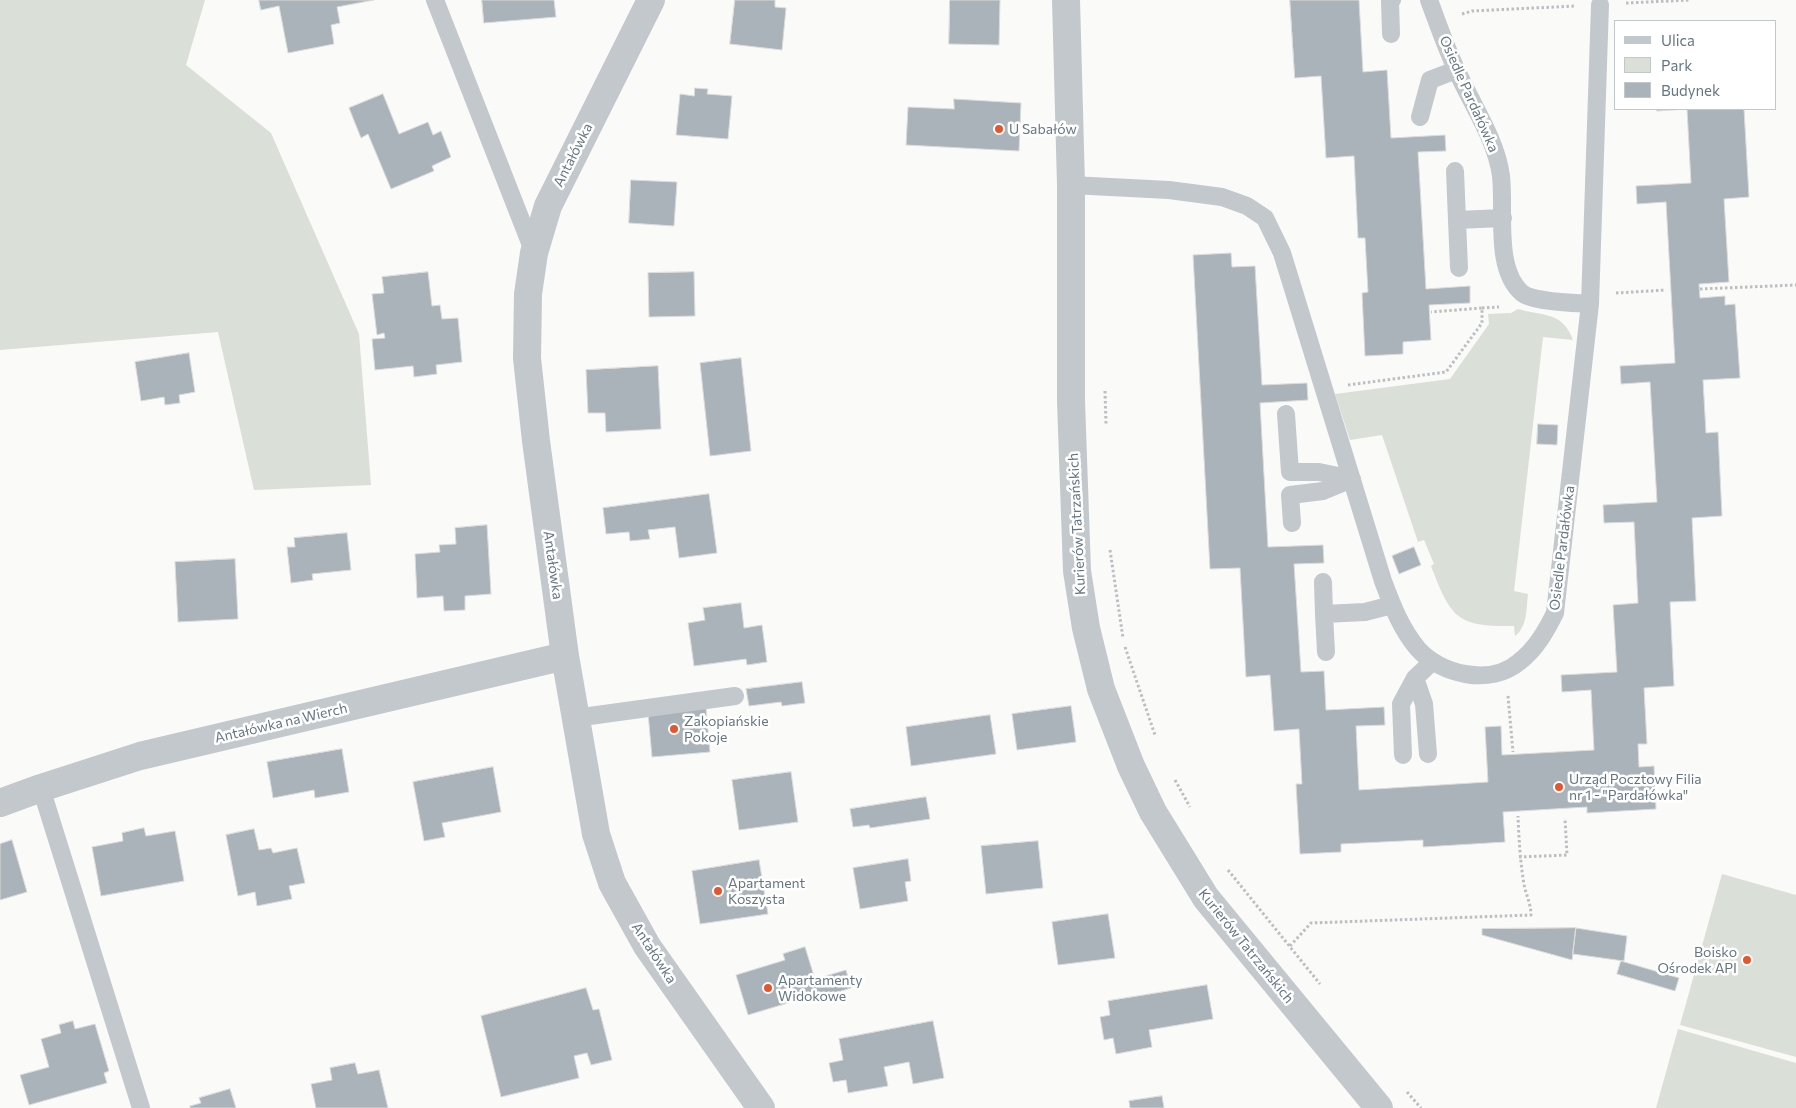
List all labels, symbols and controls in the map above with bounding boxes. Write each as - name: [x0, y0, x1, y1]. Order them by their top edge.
- legend: [1614, 20, 1776, 110]
- text: Ulica: [1661, 31, 1695, 49]
- street label: Osiedle Pardałówka: [1436, 33, 1502, 155]
- text: Park: [1661, 56, 1692, 74]
- text: Budynek: [1661, 81, 1720, 99]
- street label: Antałówka: [550, 120, 596, 190]
- place label: U Sabałów: [1009, 121, 1077, 137]
- marker: U Sabałów: [993, 123, 1005, 135]
- street label: Kurierów Tatrzańskich: [1065, 453, 1089, 595]
- street label: Osiedle Pardałówka: [1546, 485, 1578, 611]
- street label: Antałówka: [540, 530, 566, 600]
- street label: Antałówka na Wierch: [213, 700, 349, 746]
- place label: Zakopiańskie Pokoje: [684, 713, 769, 746]
- marker: Zakopiańskie Pokoje: [668, 723, 680, 735]
- place label: Urząd Pocztowy Filia nr 1 - "Pardałówka": [1569, 771, 1702, 804]
- marker: Urząd Pocztowy Filia nr 1 - "Pardałówka": [1553, 781, 1565, 793]
- place label: Apartament Koszysta: [728, 875, 805, 908]
- marker: Apartament Koszysta: [712, 885, 724, 897]
- street label: Kurierów Tatrzańskich: [1195, 885, 1297, 1007]
- street label: Antałówka: [628, 919, 680, 987]
- place label: Boisko Ośrodek API: [1657, 944, 1737, 976]
- marker: Boisko Ośrodek API: [1741, 954, 1753, 966]
- place label: Apartamenty Widokowe: [778, 972, 863, 1004]
- marker: Apartamenty Widokowe: [762, 982, 774, 994]

